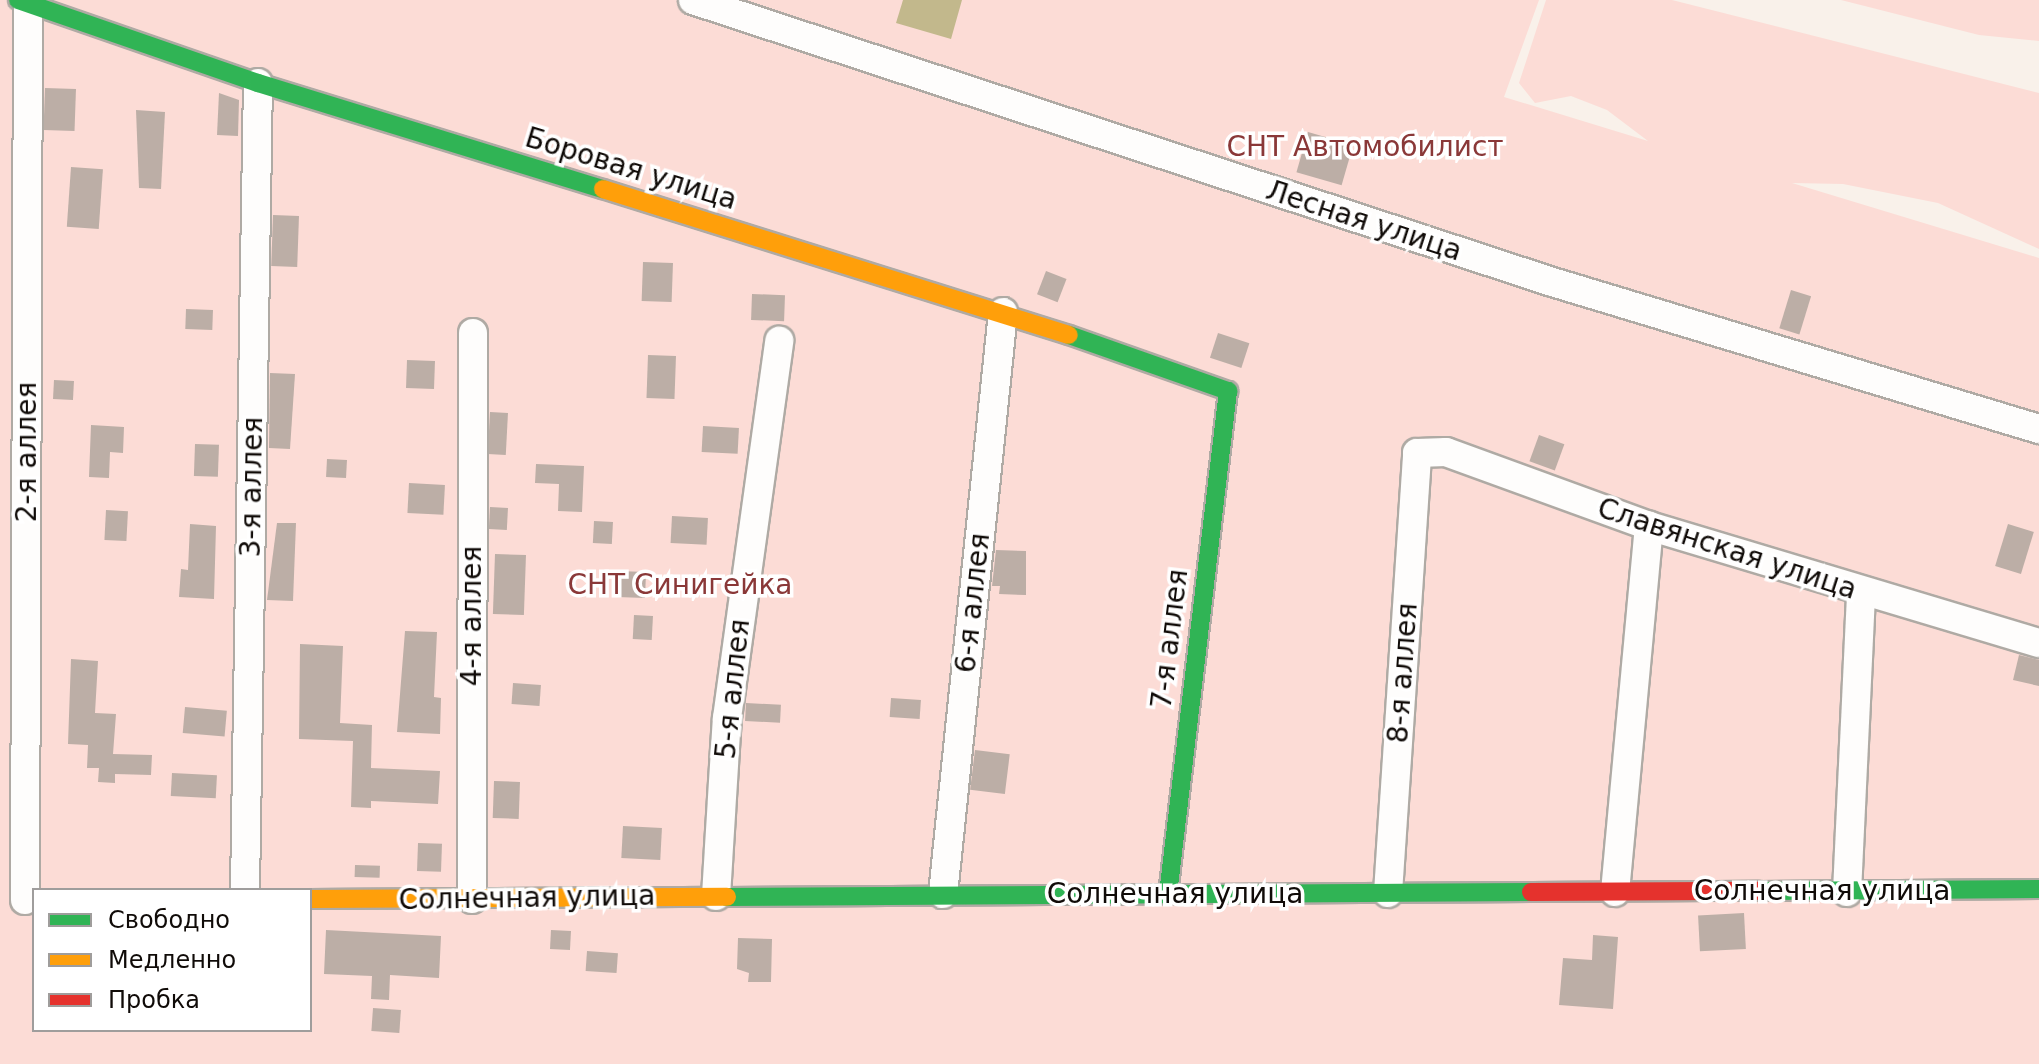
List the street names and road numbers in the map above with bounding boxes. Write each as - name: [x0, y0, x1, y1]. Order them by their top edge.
- street label: Боровая улица: [521, 121, 741, 217]
- street label: Лесная улица: [1262, 174, 1466, 268]
- street label: 2-я аллея: [10, 382, 44, 522]
- street label: 3-я аллея: [234, 416, 270, 558]
- street label: Славянская улица: [1593, 491, 1861, 607]
- street label: 6-я аллея: [949, 531, 997, 675]
- street label: 4-я аллея: [455, 546, 489, 686]
- street label: 7-я аллея: [1145, 567, 1195, 711]
- street label: 8-я аллея: [1381, 602, 1425, 744]
- street label: 5-я аллея: [709, 617, 757, 761]
- street label: Солнечная улица: [1694, 874, 1950, 908]
- street label: Солнечная улица: [1047, 877, 1303, 911]
- street label: Солнечная улица: [398, 879, 656, 917]

